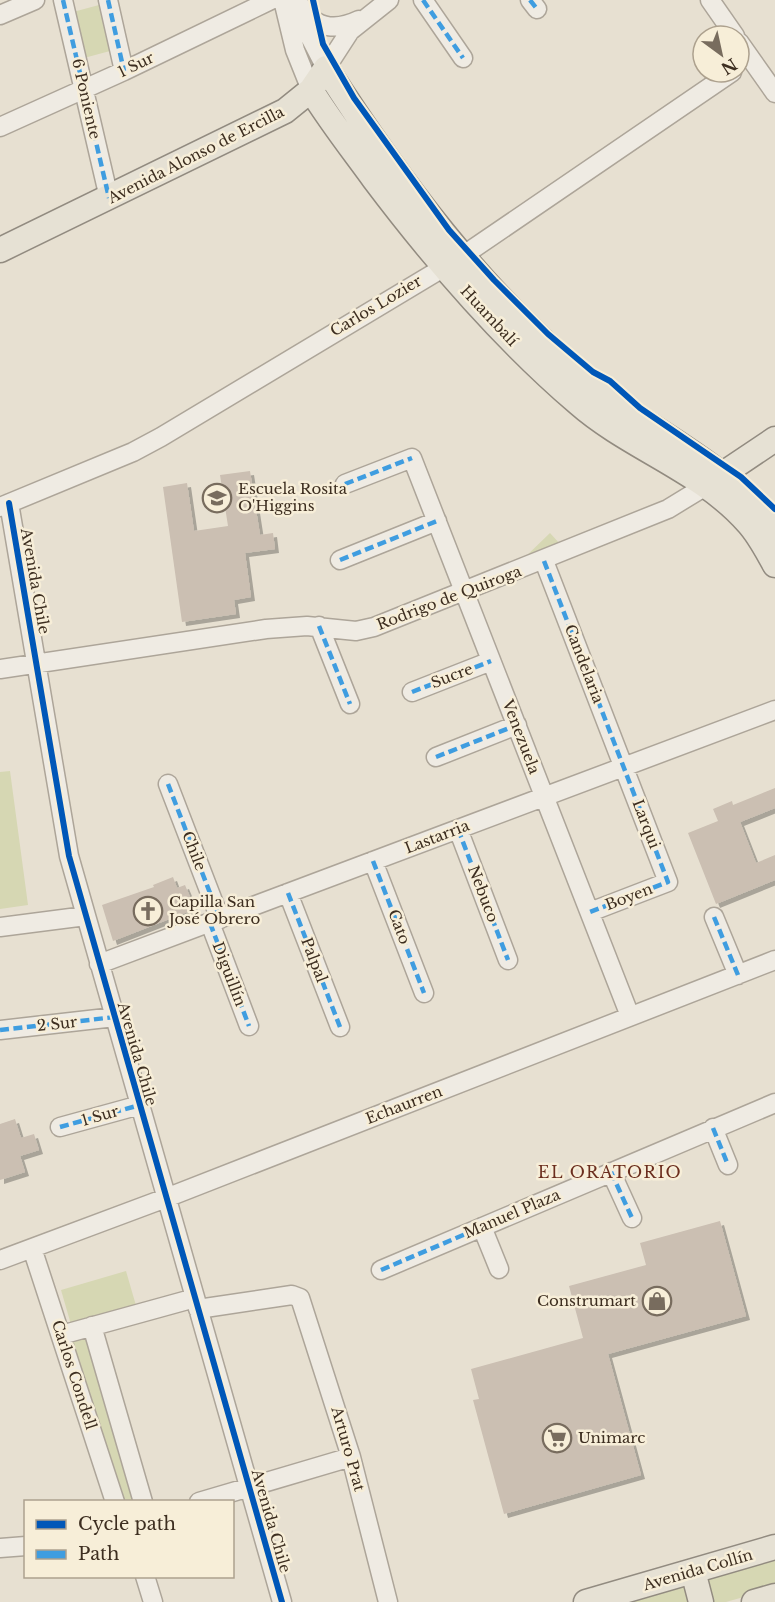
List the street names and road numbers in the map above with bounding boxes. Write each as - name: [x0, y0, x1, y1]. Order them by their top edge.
- street label: 1 Sur: [115, 47, 158, 81]
- street label: 6 Poniente: [68, 57, 105, 141]
- street label: Avenida Alonso de Ercilla: [104, 101, 288, 208]
- street label: Carlos Lozier: [327, 270, 426, 340]
- street label: Huambalí: [456, 281, 523, 351]
- street label: Avenida Chile: [17, 526, 54, 635]
- street label: Rodrigo de Quiroga: [374, 561, 524, 634]
- street label: Candelaria: [561, 622, 608, 707]
- street label: Sucre: [428, 659, 475, 692]
- street label: Venezuela: [498, 696, 545, 777]
- street label: Larqui: [628, 797, 665, 851]
- street label: Lastarria: [402, 815, 472, 858]
- street label: Chile: [178, 828, 211, 873]
- street label: Nebuco: [464, 863, 503, 925]
- street label: Boyen: [602, 879, 655, 914]
- street label: Cato: [384, 907, 415, 947]
- street label: Palpal: [297, 935, 332, 985]
- street label: Diguillín: [208, 939, 250, 1009]
- street label: Avenida Chile: [113, 999, 161, 1108]
- street label: 2 Sur: [36, 1012, 79, 1035]
- street label: Echaurren: [363, 1081, 445, 1128]
- street label: 1 Sur: [79, 1101, 121, 1130]
- street label: Manuel Plaza: [461, 1184, 564, 1242]
- street label: Carlos Condell: [48, 1318, 101, 1432]
- street label: Arturo Prat: [327, 1403, 370, 1494]
- street label: Avenida Chile: [247, 1466, 295, 1575]
- street label: Avenida Collín: [640, 1545, 755, 1595]

